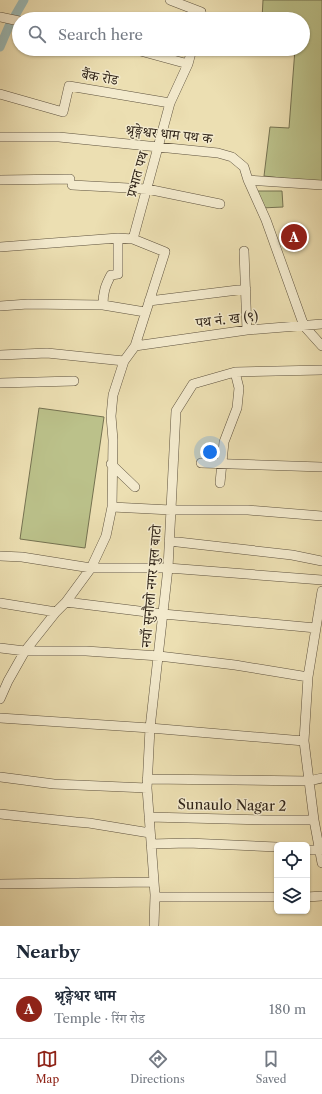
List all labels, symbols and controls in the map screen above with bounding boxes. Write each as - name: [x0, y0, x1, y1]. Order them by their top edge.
- search box: [12, 12, 310, 56]
- icon: search: [26, 23, 48, 45]
- text: Search here: [58, 25, 143, 44]
- street label: बैंक रोड: [79, 65, 120, 89]
- street label: श्रृङ्गेश्वर धाम पथ क: [125, 120, 214, 148]
- street label: प्रभात पथ: [122, 148, 152, 200]
- pin: A: [281, 222, 307, 252]
- street label: पथ नं. ख (९): [194, 306, 259, 332]
- your location: [200, 442, 220, 462]
- street label: नयाँ सुनौलो नगर मुल बाटो: [137, 523, 165, 649]
- street label: Sunaulo Nagar 2: [177, 795, 287, 815]
- map controls: [274, 842, 310, 914]
- button: locate: [274, 842, 310, 878]
- button: layers: [274, 878, 310, 914]
- text: Nearby: [16, 942, 80, 962]
- text: श्रृङ्गेश्वर धाम: [54, 986, 116, 1005]
- text: A: [24, 1001, 34, 1017]
- text: 180 m: [269, 1001, 306, 1017]
- text: Temple · रिंग रोड: [54, 1010, 145, 1026]
- tab: Map: [36, 1048, 59, 1086]
- tab: Directions: [130, 1048, 185, 1086]
- tab: Saved: [256, 1048, 286, 1086]

